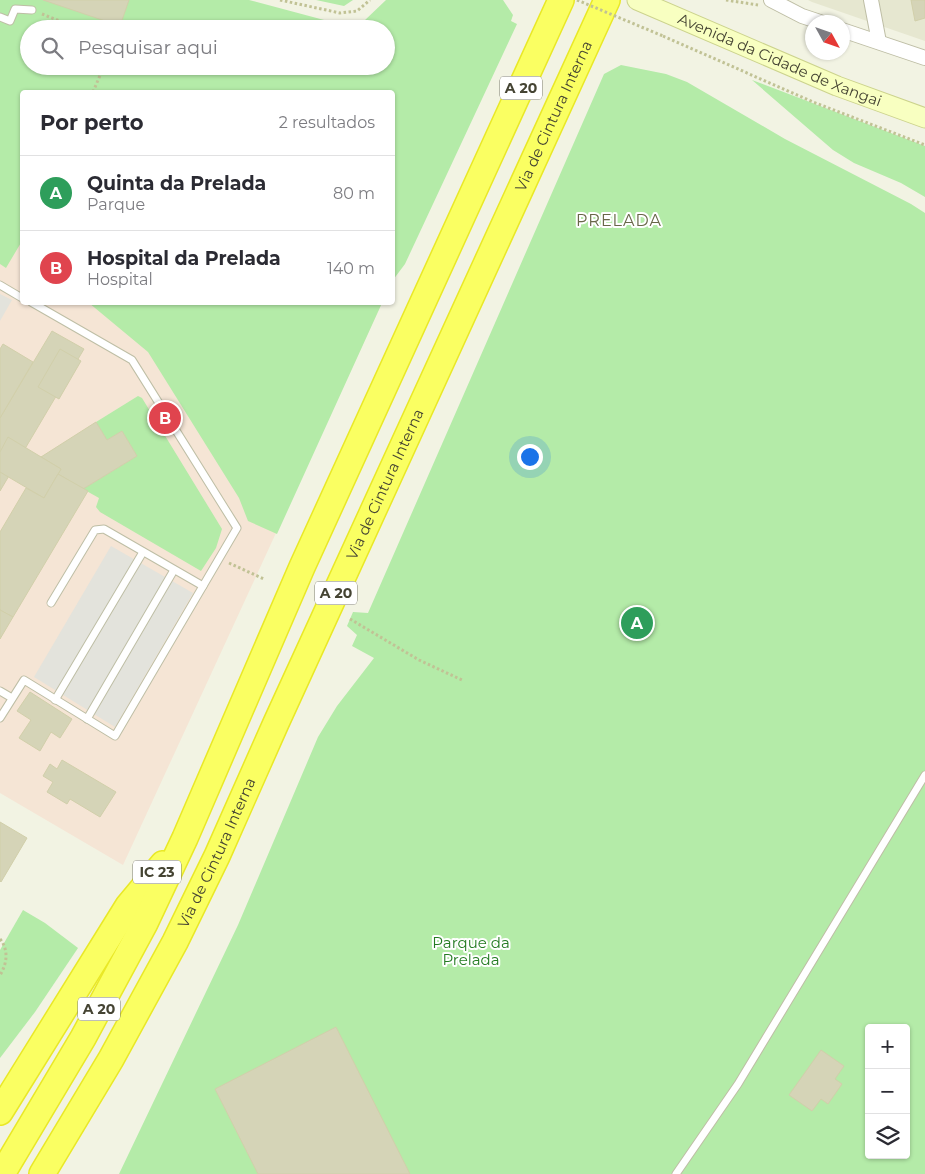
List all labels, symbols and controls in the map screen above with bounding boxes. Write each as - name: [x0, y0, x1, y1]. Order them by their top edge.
- street label: Avenida da Cidade de Xangai: [675, 9, 885, 111]
- north arrow: [805, 15, 850, 60]
- search box: [20, 20, 395, 75]
- icon: search: [38, 34, 66, 62]
- text: Pesquisar aqui: [78, 36, 218, 59]
- street label: Via de Cintura Interna: [511, 38, 596, 195]
- road number: A 20: [500, 76, 542, 100]
- text: Por perto: [40, 110, 144, 135]
- text: 2 resultados: [279, 113, 375, 132]
- text: Quinta da Prelada: [87, 172, 266, 195]
- text: A: [50, 184, 62, 203]
- text: 80 m: [333, 184, 375, 203]
- text: Parque: [87, 195, 145, 214]
- district label: PRELADA: [576, 211, 662, 230]
- text: Hospital da Prelada: [87, 247, 281, 270]
- text: B: [50, 259, 62, 278]
- text: 140 m: [327, 259, 375, 278]
- text: Hospital: [87, 270, 153, 289]
- pin: B: [149, 399, 181, 437]
- street label: Via de Cintura Interna: [342, 406, 427, 563]
- your location: [517, 444, 543, 470]
- road number: A 20: [315, 582, 357, 604]
- pin: A: [621, 604, 653, 642]
- street label: Via de Cintura Interna: [173, 774, 260, 931]
- road number: IC 23: [133, 860, 181, 884]
- park label: Parque da Prelada: [432, 933, 510, 969]
- road number: A 20: [78, 998, 120, 1021]
- map controls: [865, 1024, 910, 1159]
- button: +: [865, 1024, 910, 1069]
- button: −: [865, 1069, 910, 1114]
- button: layers: [865, 1114, 910, 1159]

